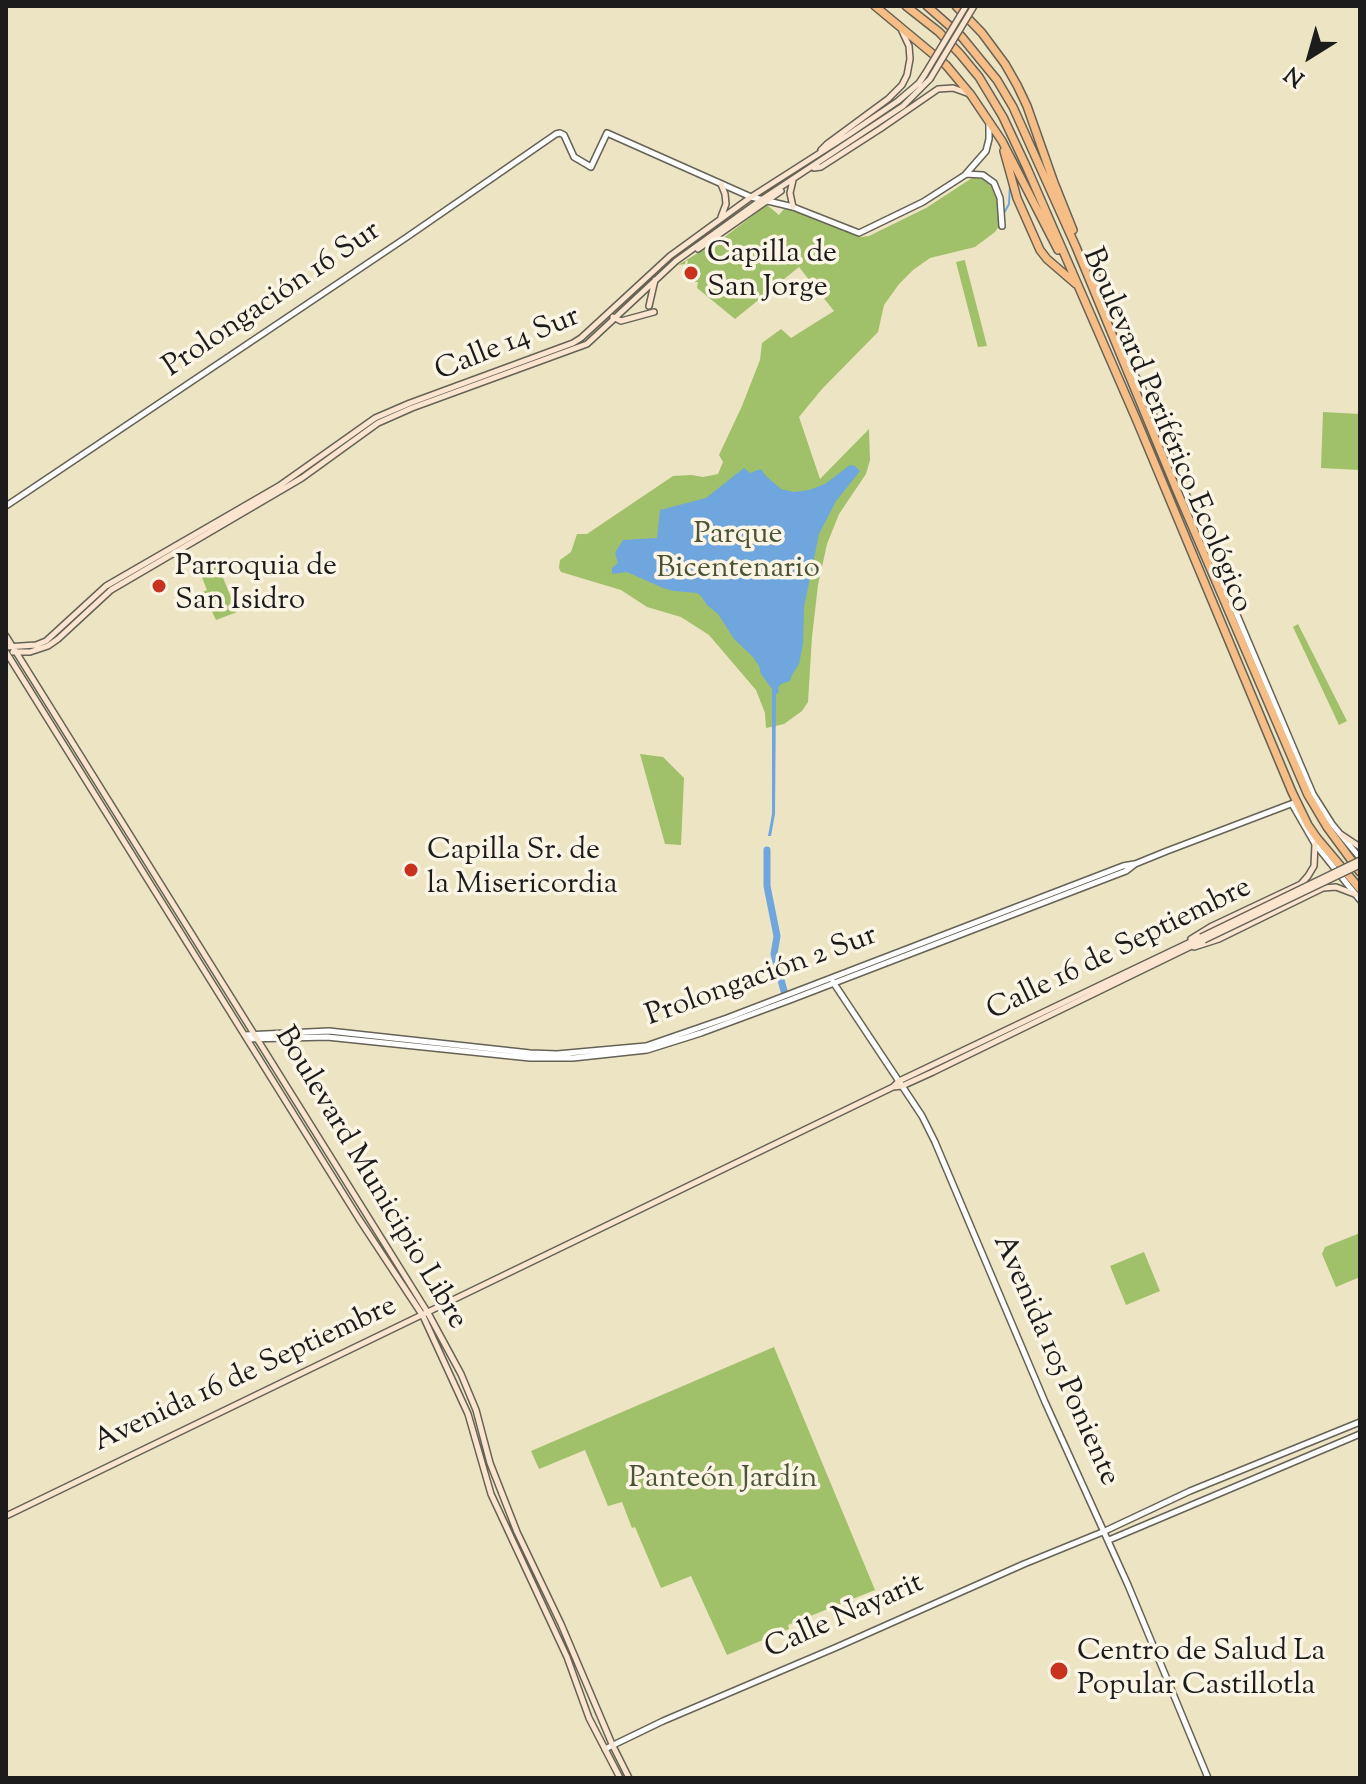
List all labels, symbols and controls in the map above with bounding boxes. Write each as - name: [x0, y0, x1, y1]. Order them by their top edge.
- north arrow: [1270, 16, 1350, 96]
- text: N: [1279, 57, 1312, 93]
- street label: Prolongación 16 Sur: [158, 215, 388, 387]
- place label: Capilla de San Jorge: [707, 238, 837, 308]
- street label: Boulevard Periférico Ecológico: [1072, 243, 1258, 619]
- marker: Capilla de San Jorge: [682, 264, 700, 282]
- street label: Calle 14 Sur: [431, 301, 585, 391]
- park label: Parque Bicentenario: [656, 519, 820, 590]
- place label: Parroquia de San Isidro: [175, 551, 337, 622]
- marker: Parroquia de San Isidro: [150, 577, 168, 595]
- place label: Capilla Sr. de la Misericordia: [427, 835, 618, 906]
- marker: Capilla Sr. de la Misericordia: [402, 861, 420, 879]
- street label: Calle 16 de Septiembre: [982, 871, 1258, 1031]
- street label: Prolongación 2 Sur: [642, 919, 882, 1037]
- street label: Boulevard Municipio Libre: [264, 1021, 474, 1337]
- street label: Avenida 105 Poniente: [982, 1230, 1126, 1492]
- street label: Avenida 16 de Septiembre: [89, 1290, 403, 1462]
- park label: Panteón Jardín: [628, 1463, 818, 1499]
- street label: Calle Nayarit: [760, 1567, 930, 1669]
- place label: Centro de Salud La Popular Castillotla: [1077, 1636, 1325, 1706]
- marker: Centro de Salud La Popular Castillotla: [1048, 1660, 1070, 1682]

